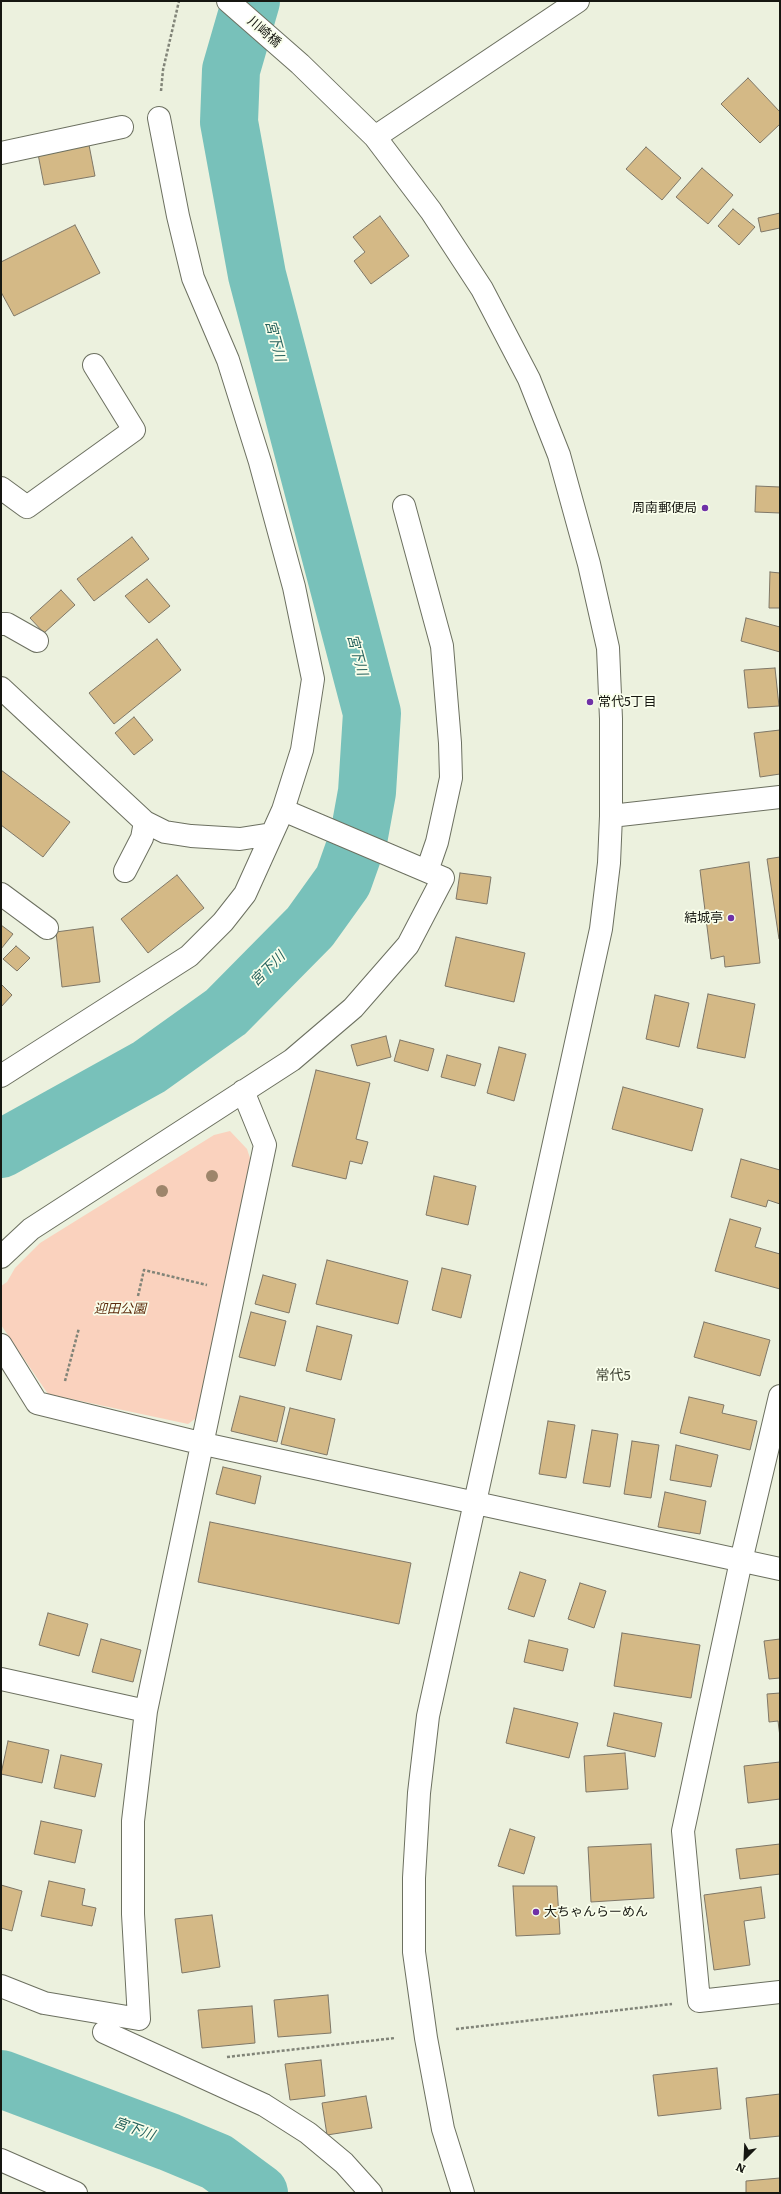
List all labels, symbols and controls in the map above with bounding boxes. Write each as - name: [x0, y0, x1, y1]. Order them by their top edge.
- street label: 川崎橋: [244, 13, 284, 51]
- water label: 宮下川: [261, 319, 289, 363]
- place label: 周南郵便局: [632, 500, 697, 516]
- marker: 周南郵便局: [700, 503, 710, 513]
- water label: 宮下川: [343, 633, 371, 677]
- place label: 常代5丁目: [598, 694, 657, 710]
- marker: 常代5丁目: [585, 697, 595, 707]
- place label: 結城亭: [684, 910, 723, 926]
- marker: 結城亭: [726, 913, 736, 923]
- water label: 宮下川: [247, 948, 289, 990]
- park label: 迎田公園: [94, 1301, 146, 1317]
- district label: 常代5: [595, 1368, 631, 1384]
- place label: 大ちゃんらーめん: [544, 1904, 648, 1920]
- marker: 大ちゃんらーめん: [531, 1907, 541, 1917]
- water label: 宮下川: [111, 2114, 157, 2144]
- north arrow: [725, 2138, 765, 2178]
- text: N: [733, 2160, 748, 2178]

